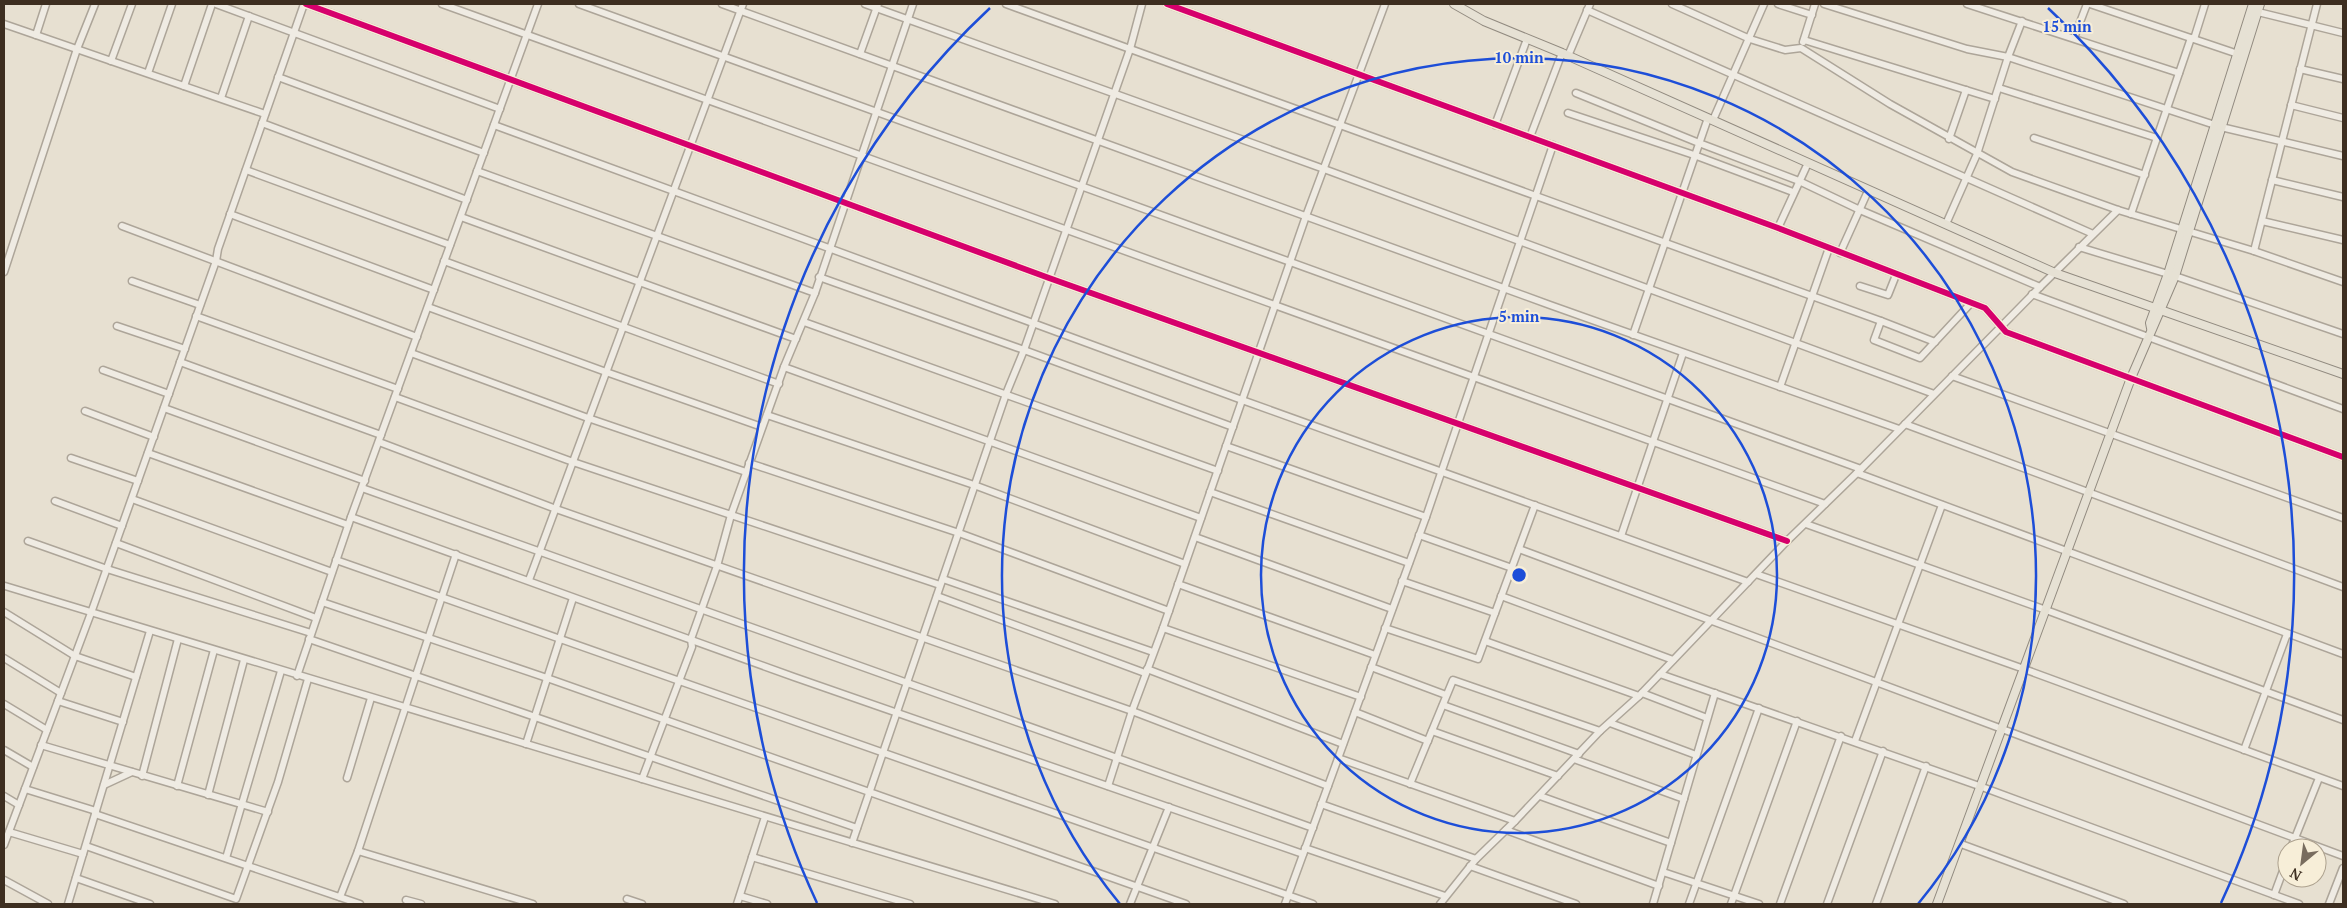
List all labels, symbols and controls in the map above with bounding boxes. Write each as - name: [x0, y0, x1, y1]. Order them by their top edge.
- text: 15 min: [2042, 16, 2092, 36]
- text: 10 min: [1494, 47, 1544, 67]
- text: 5 min: [1498, 306, 1540, 326]
- centre of rings: [1510, 566, 1528, 584]
- north arrow: [2277, 838, 2327, 888]
- text: N: [2286, 864, 2305, 886]

